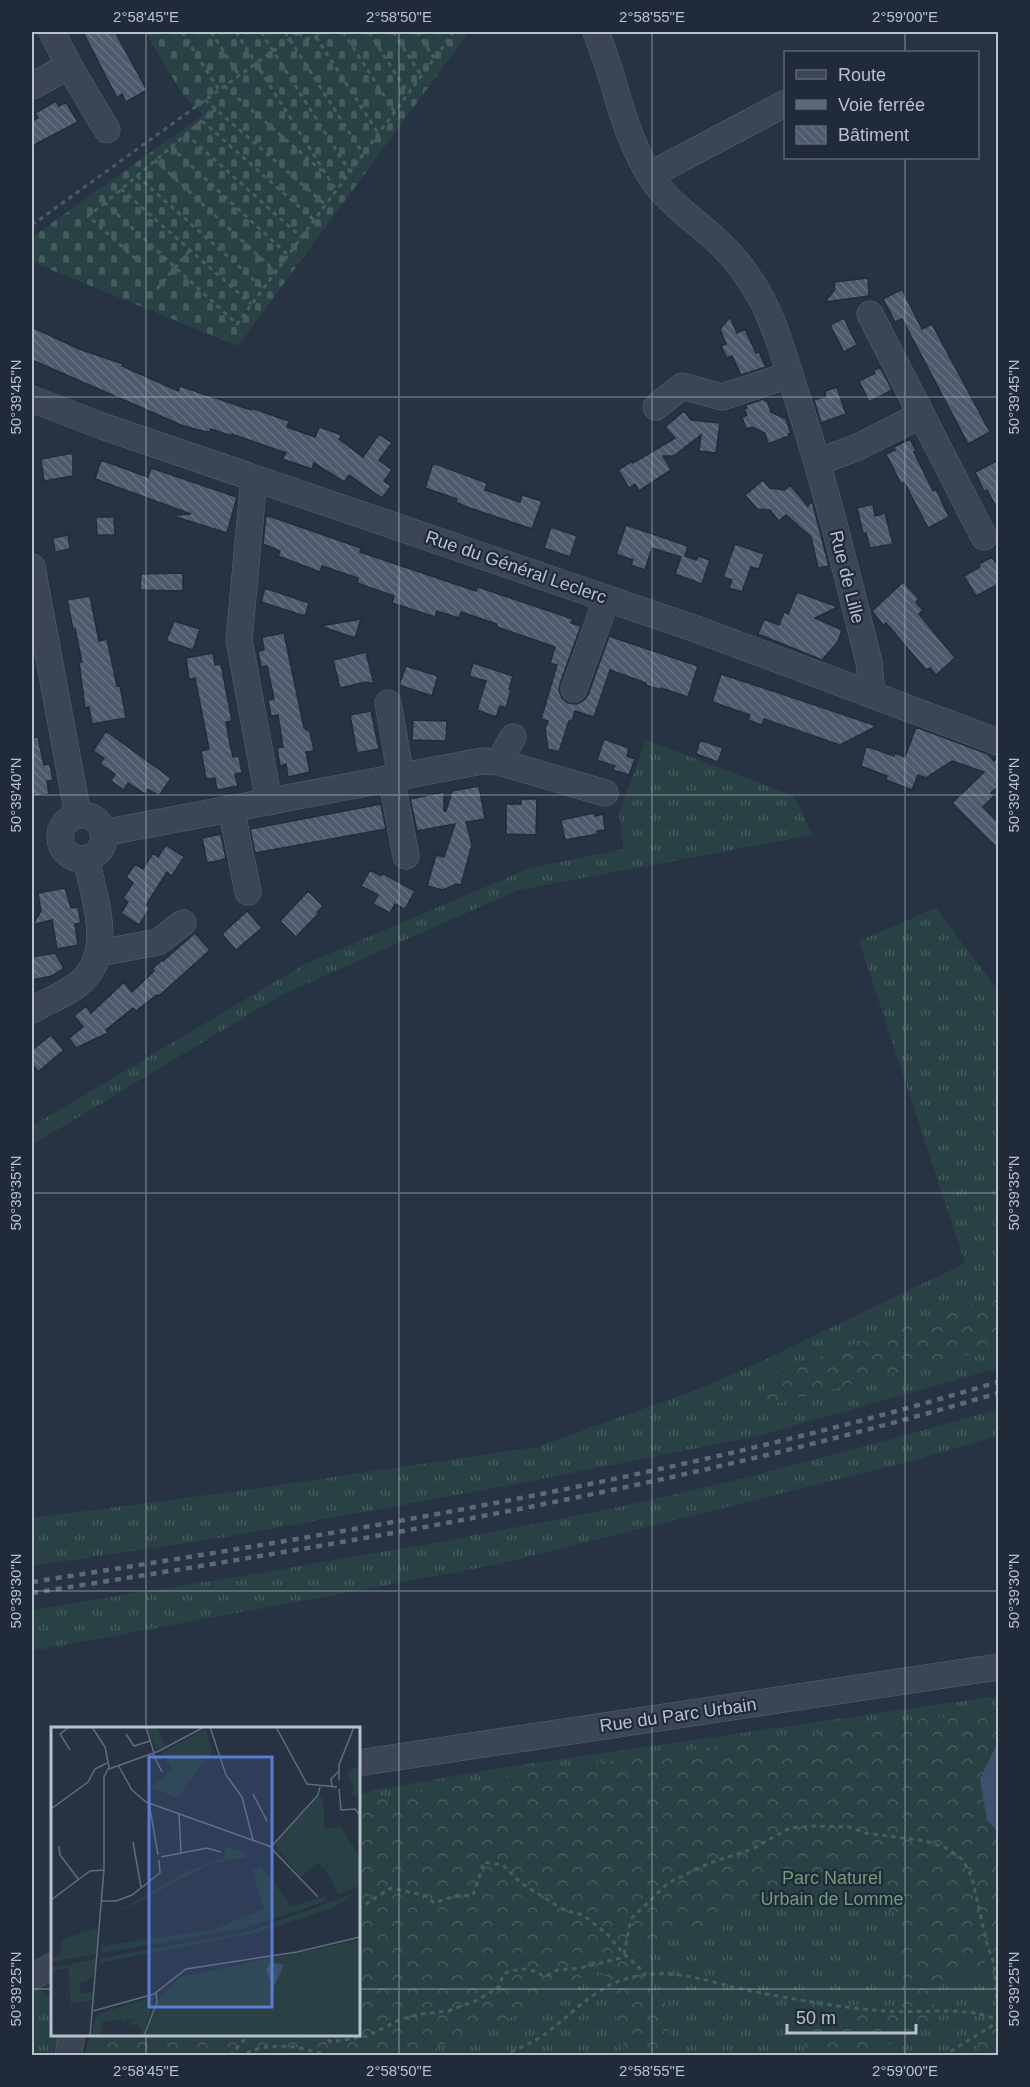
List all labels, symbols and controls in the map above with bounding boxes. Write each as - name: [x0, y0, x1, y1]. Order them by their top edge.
- text: 2°58'45"E: [113, 8, 179, 25]
- text: 2°58'50"E: [366, 8, 432, 25]
- text: 2°58'55"E: [619, 8, 685, 25]
- text: 2°59'00"E: [872, 8, 938, 25]
- legend: [784, 51, 979, 159]
- text: Route: [838, 65, 886, 85]
- text: Voie ferrée: [838, 95, 925, 115]
- text: Bâtiment: [838, 125, 909, 145]
- text: 50°39'45"N: [7, 359, 24, 435]
- text: 50°39'45"N: [1005, 359, 1022, 435]
- street label: Rue du Général Leclerc: [423, 527, 609, 607]
- street label: Rue de Lille: [826, 528, 868, 626]
- text: 50°39'40"N: [7, 757, 24, 833]
- text: 50°39'40"N: [1005, 757, 1022, 833]
- text: 50°39'35"N: [7, 1155, 24, 1231]
- text: 50°39'35"N: [1005, 1155, 1022, 1231]
- text: 50°39'30"N: [7, 1553, 24, 1629]
- text: 50°39'30"N: [1005, 1553, 1022, 1629]
- street label: Rue du Parc Urbain: [598, 1694, 758, 1736]
- inset map: [51, 1727, 360, 2036]
- park label: Parc Naturel Urbain de Lomme: [760, 1868, 904, 1909]
- text: 50°39'25"N: [7, 1951, 24, 2027]
- text: 50°39'25"N: [1005, 1951, 1022, 2027]
- scale bar: [787, 1997, 916, 2035]
- text: 50 m: [796, 2008, 836, 2028]
- text: 2°58'45"E: [113, 2062, 179, 2079]
- text: 2°58'50"E: [366, 2062, 432, 2079]
- text: 2°58'55"E: [619, 2062, 685, 2079]
- text: 2°59'00"E: [872, 2062, 938, 2079]

